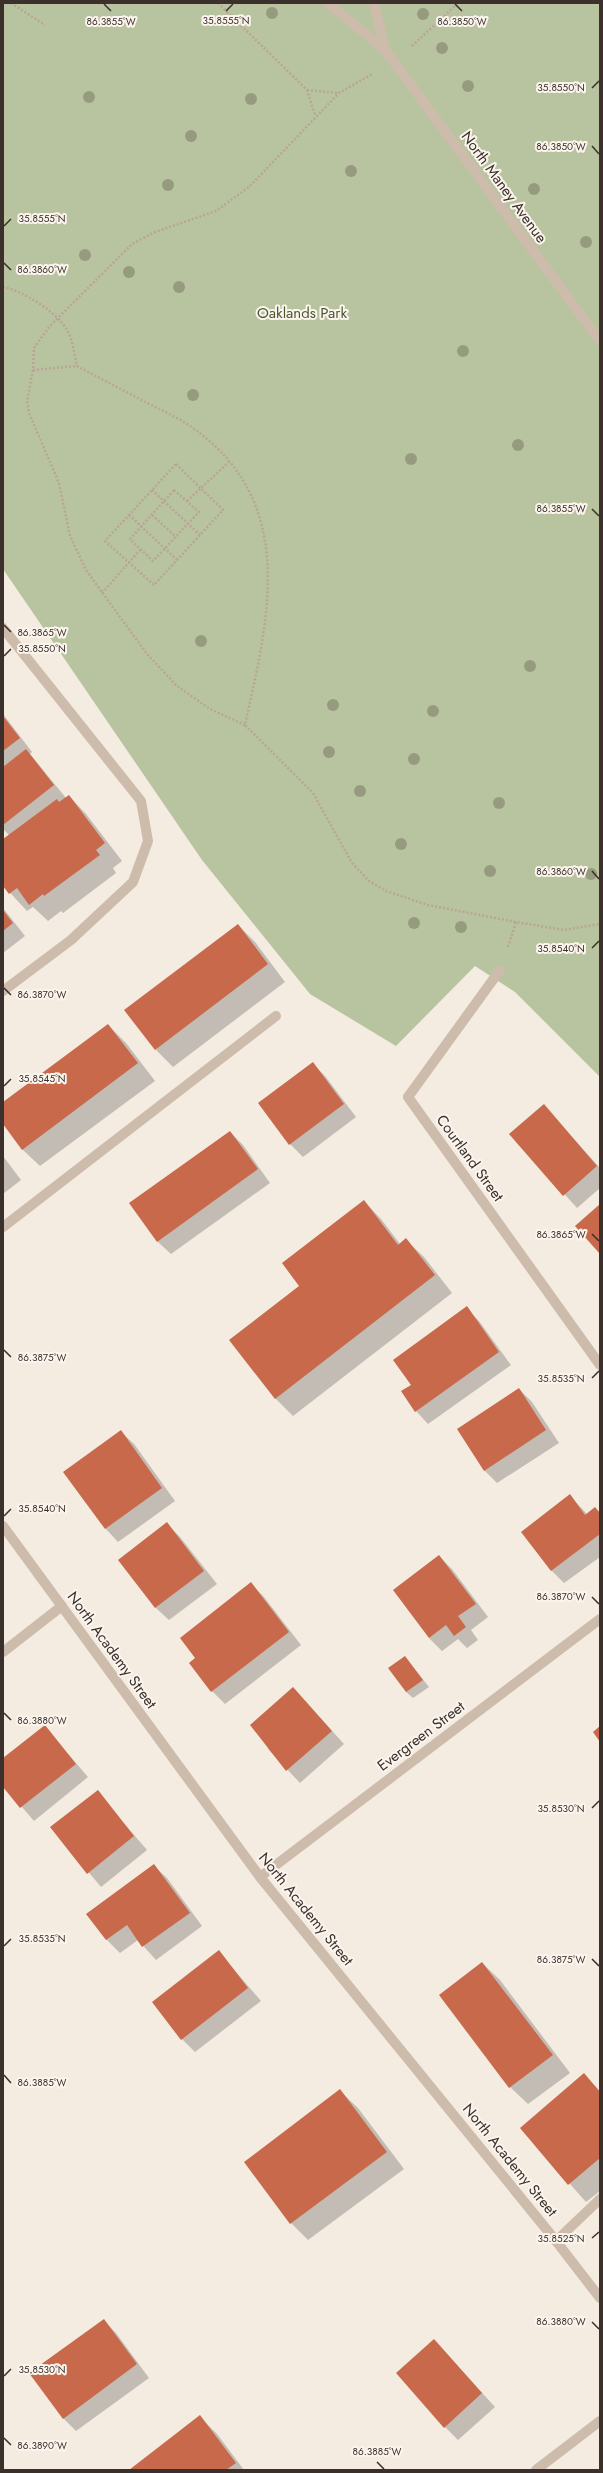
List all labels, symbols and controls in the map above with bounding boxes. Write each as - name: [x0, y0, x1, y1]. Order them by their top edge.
- text: 35.8555°N: [202, 13, 250, 28]
- text: 86.3855°W: [86, 14, 136, 29]
- text: 86.3850°W: [437, 14, 487, 29]
- text: 35.8550°N: [537, 80, 585, 95]
- street label: North Maney Avenue: [456, 127, 552, 248]
- text: 86.3850°W: [536, 139, 586, 154]
- text: 35.8555°N: [18, 211, 66, 226]
- text: 86.3860°W: [17, 262, 67, 277]
- park label: Oaklands Park: [257, 302, 347, 324]
- text: 86.3855°W: [536, 501, 586, 516]
- text: 86.3865°W: [17, 625, 67, 640]
- text: 35.8550°N: [18, 641, 66, 656]
- text: 86.3860°W: [536, 864, 586, 879]
- text: 35.8540°N: [537, 941, 585, 956]
- text: 86.3870°W: [18, 987, 67, 1002]
- text: 35.8545°N: [18, 1071, 66, 1086]
- street label: Courtland Street: [431, 1110, 509, 1206]
- text: 86.3865°W: [536, 1227, 586, 1242]
- text: 86.3875°W: [18, 1350, 66, 1365]
- text: 35.8535°N: [538, 1371, 584, 1386]
- text: 35.8540°N: [18, 1501, 66, 1516]
- street label: North Academy Street: [62, 1587, 162, 1713]
- text: 86.3870°W: [537, 1589, 586, 1604]
- street label: Evergreen Street: [373, 1696, 470, 1776]
- text: 86.3880°W: [17, 1713, 67, 1728]
- text: 35.8530°N: [537, 1801, 585, 1816]
- street label: North Academy Street: [253, 1848, 359, 1971]
- text: 35.8535°N: [19, 1931, 65, 1946]
- text: 86.3875°W: [537, 1952, 585, 1967]
- text: 86.3885°W: [18, 2075, 67, 2090]
- street label: North Academy Street: [457, 2099, 563, 2222]
- text: 35.8525°N: [537, 2231, 585, 2246]
- text: 86.3880°W: [536, 2314, 586, 2329]
- text: 35.8530°N: [18, 2362, 66, 2377]
- text: 86.3890°W: [17, 2438, 67, 2453]
- text: 86.3885°W: [353, 2444, 402, 2459]

